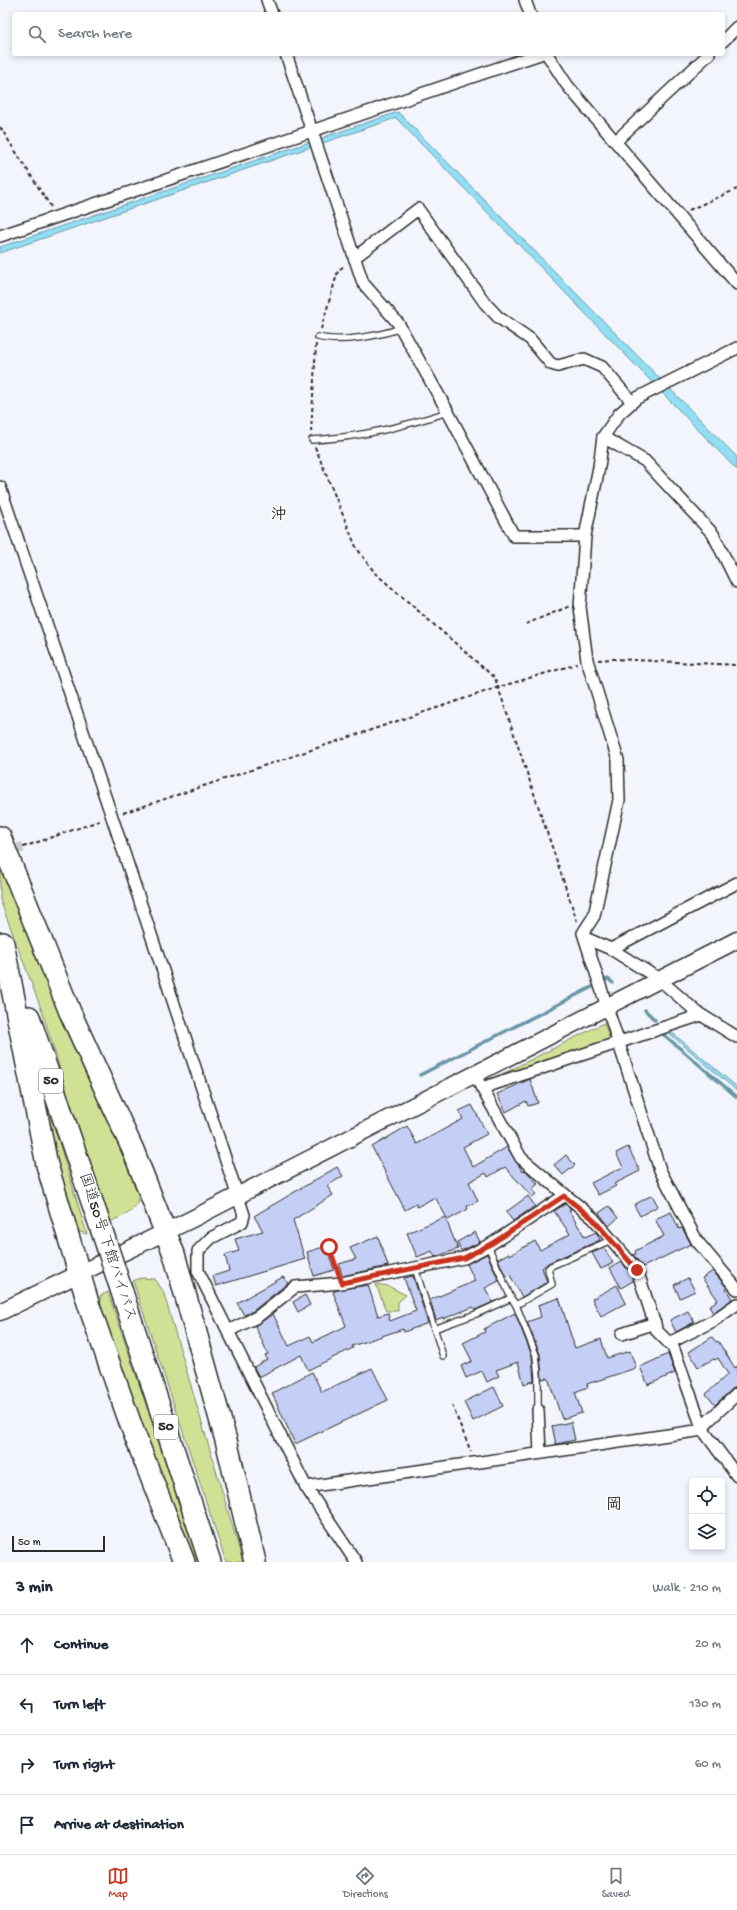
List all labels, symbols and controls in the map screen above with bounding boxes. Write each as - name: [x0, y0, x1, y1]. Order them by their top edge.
- search box: [12, 12, 725, 56]
- icon: search: [26, 23, 48, 45]
- text: Search here: [58, 25, 132, 43]
- district label: 沖: [271, 506, 287, 526]
- road number: 50: [39, 1069, 63, 1093]
- street label: 国道50号 下館バイパス: [75, 1171, 139, 1323]
- route start: [320, 1238, 338, 1256]
- route end: [628, 1261, 646, 1279]
- road number: 50: [154, 1415, 178, 1439]
- map controls: [689, 1478, 725, 1550]
- button: locate: [689, 1478, 725, 1514]
- district label: 岡: [606, 1496, 622, 1516]
- button: layers: [689, 1514, 725, 1550]
- scale bar: [12, 1534, 105, 1553]
- text: 50 m: [18, 1537, 40, 1549]
- text: 3 min: [16, 1578, 53, 1598]
- text: Walk · 210 m: [653, 1581, 721, 1596]
- icon: ahead: [16, 1634, 38, 1656]
- text: Continue: [54, 1636, 108, 1654]
- text: 20 m: [695, 1637, 721, 1652]
- icon: left: [16, 1694, 38, 1716]
- text: Turn left: [54, 1696, 105, 1714]
- text: 130 m: [689, 1697, 721, 1712]
- icon: right: [16, 1754, 38, 1776]
- text: Turn right: [54, 1756, 114, 1774]
- text: 60 m: [695, 1757, 721, 1772]
- icon: arrive: [16, 1814, 38, 1836]
- text: Arrive at destination: [54, 1816, 184, 1834]
- tab: Map: [107, 1865, 129, 1901]
- tab: Directions: [343, 1865, 388, 1901]
- tab: Saved: [602, 1865, 630, 1901]

